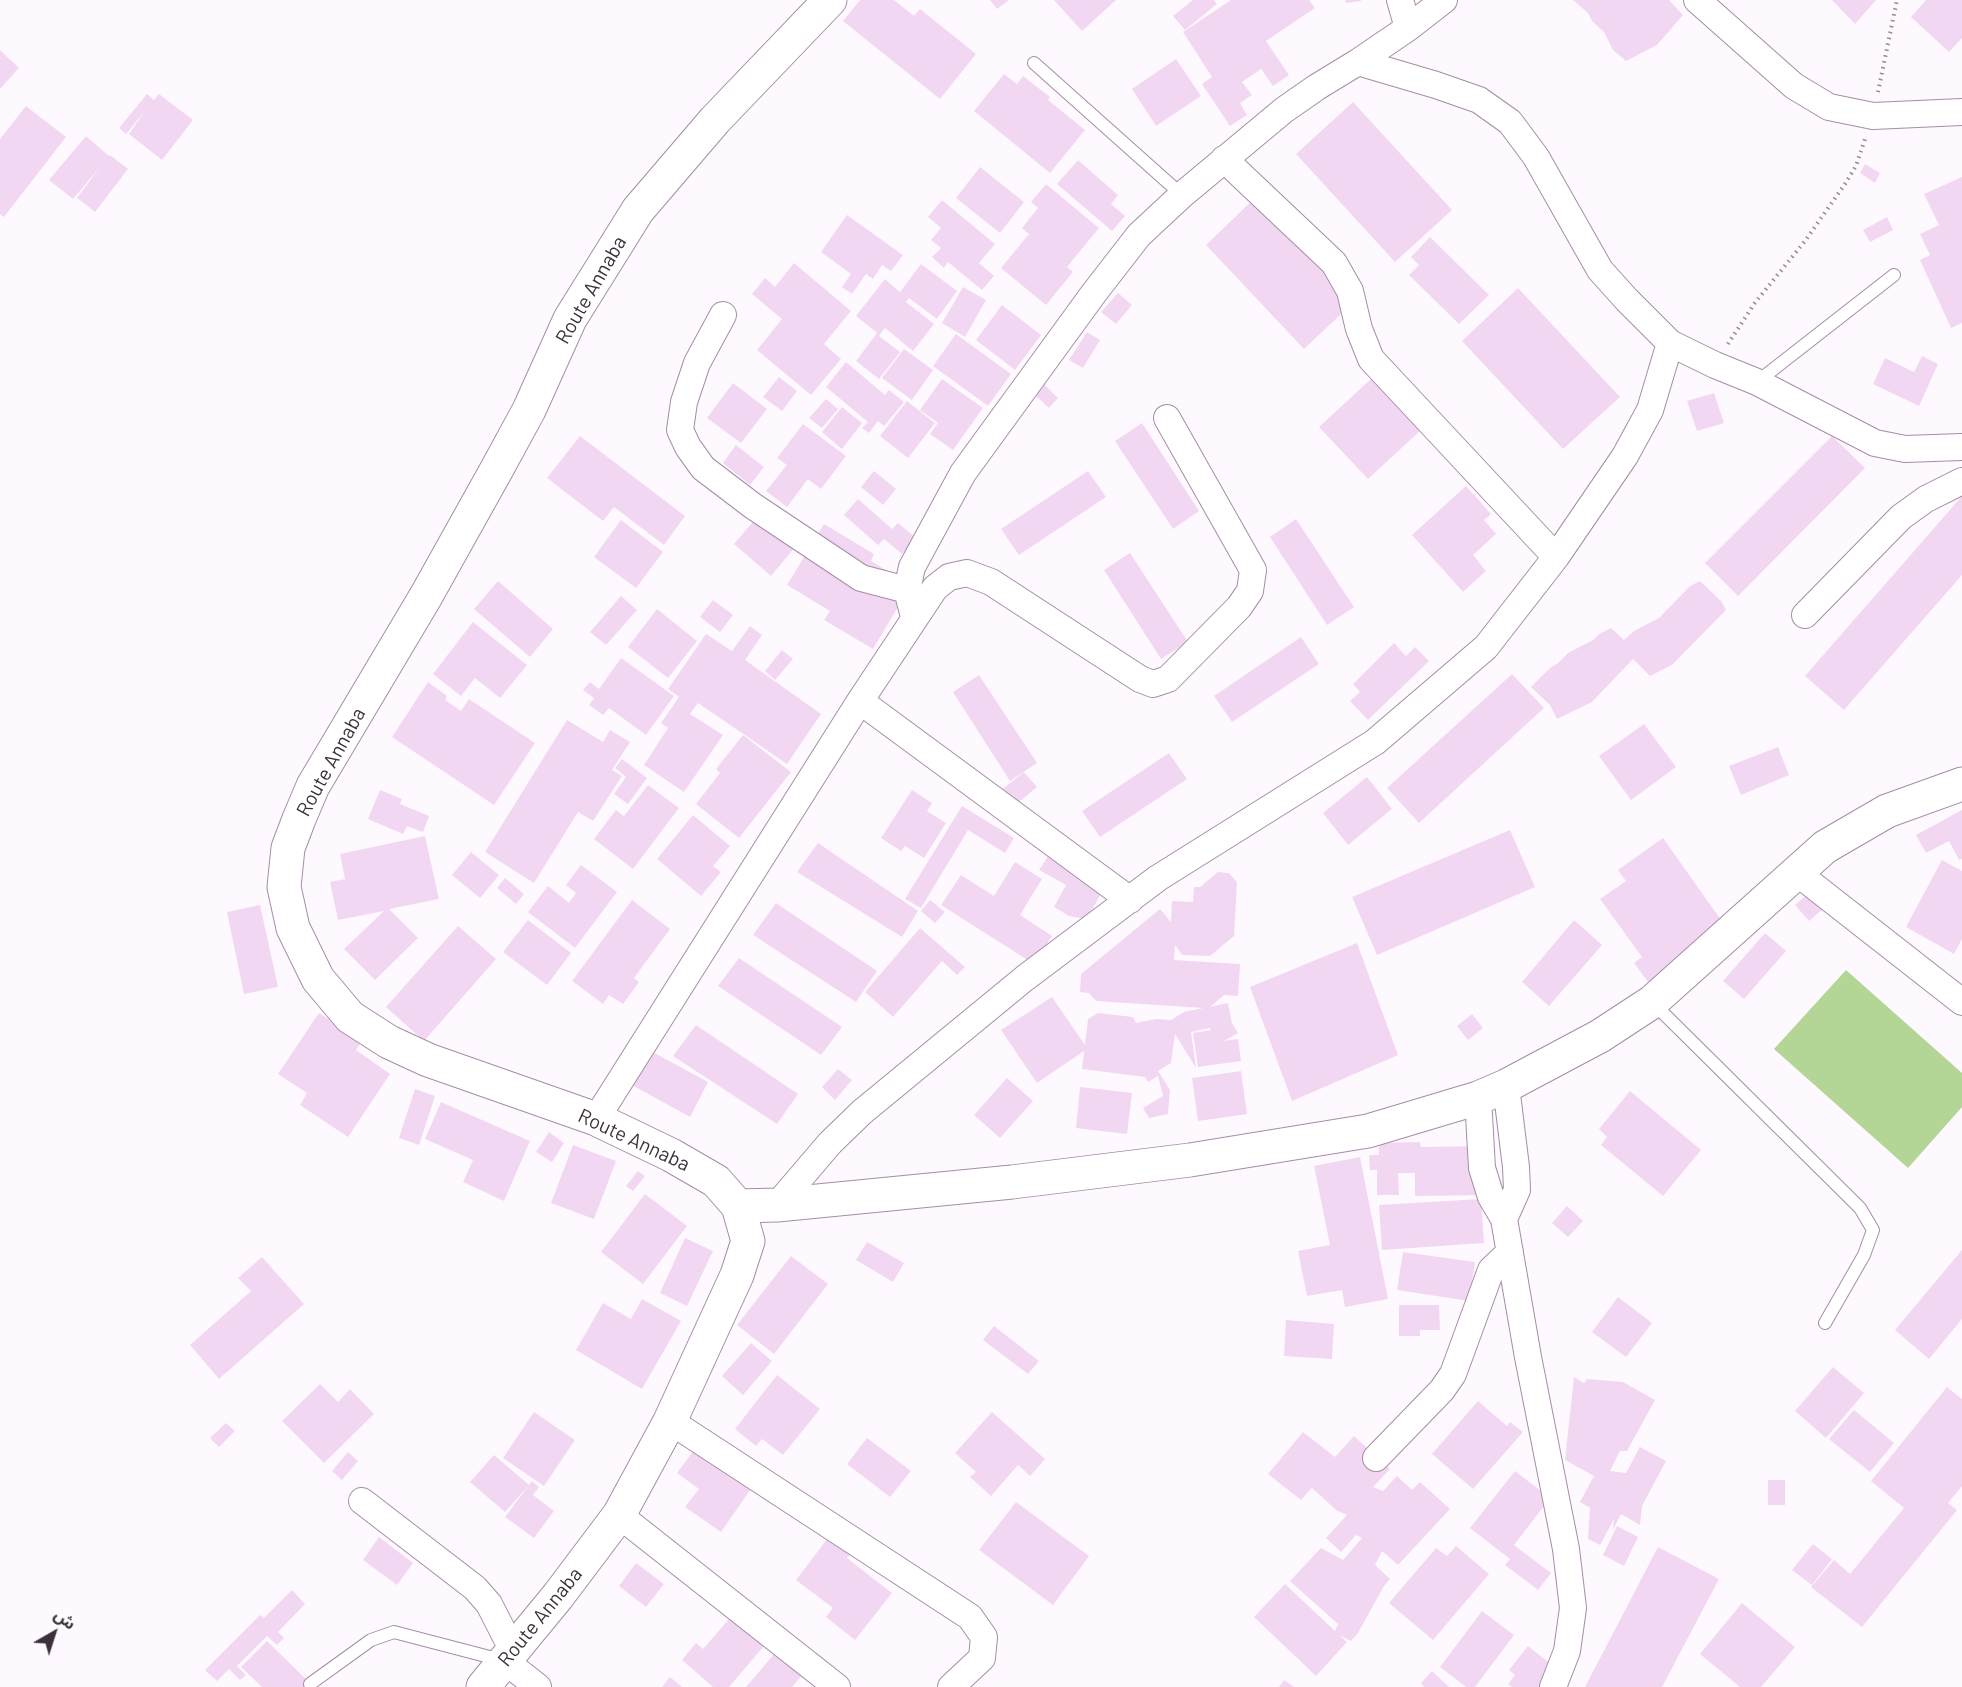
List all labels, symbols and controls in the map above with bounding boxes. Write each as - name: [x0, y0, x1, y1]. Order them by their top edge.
- street label: Route Annaba: [550, 232, 632, 348]
- street label: Route Annaba: [291, 703, 371, 821]
- street label: Route Annaba: [574, 1104, 694, 1176]
- street label: Route Annaba: [493, 1563, 587, 1671]
- north arrow: [24, 1603, 84, 1663]
- text: ش: [51, 1604, 80, 1633]

